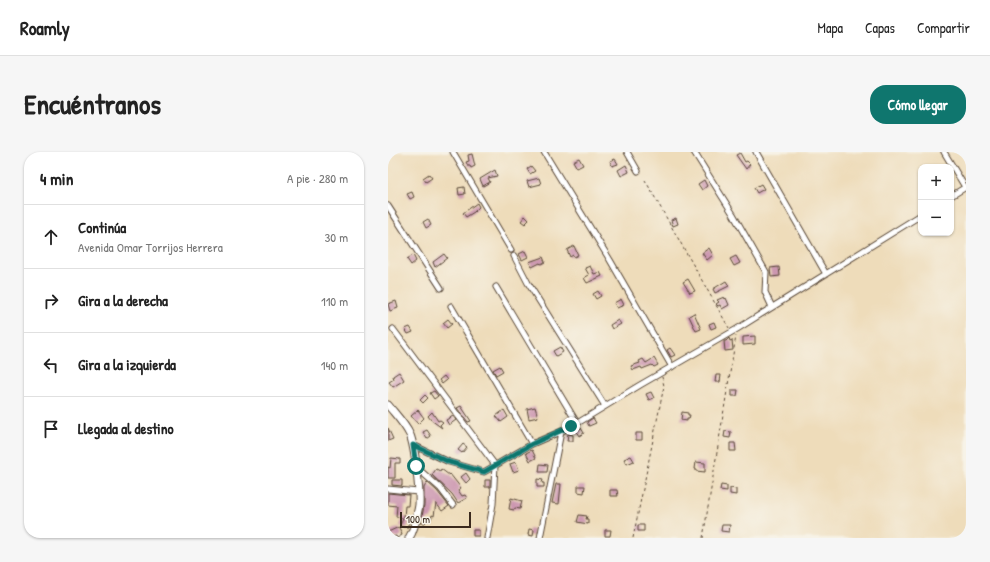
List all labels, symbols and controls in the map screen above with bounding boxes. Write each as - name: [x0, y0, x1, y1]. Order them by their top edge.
- text: Roamly: [20, 15, 70, 41]
- text: Mapa: [818, 18, 843, 37]
- text: Capas: [865, 18, 895, 37]
- text: Compartir: [917, 18, 970, 37]
- text: Encuéntranos: [24, 85, 161, 123]
- button: Cómo llegar: [870, 85, 966, 124]
- map controls: [918, 164, 954, 236]
- button: +: [918, 164, 954, 200]
- text: 4 min: [40, 167, 73, 190]
- text: A pie · 280 m: [287, 169, 348, 187]
- button: −: [918, 200, 954, 236]
- text: Continúa: [78, 217, 126, 238]
- icon: ahead: [40, 226, 62, 248]
- text: 30 m: [325, 228, 348, 246]
- text: Avenida Omar Torrijos Herrera: [78, 238, 223, 256]
- icon: right: [40, 290, 62, 312]
- text: Gira a la derecha: [78, 290, 168, 311]
- text: 110 m: [321, 292, 348, 310]
- icon: left: [40, 354, 62, 376]
- text: Gira a la izquierda: [78, 354, 176, 375]
- text: 140 m: [321, 356, 348, 374]
- route end: [562, 417, 580, 435]
- icon: arrive: [40, 418, 62, 440]
- text: Llegada al destino: [78, 418, 174, 439]
- route start: [407, 457, 425, 475]
- scale bar: [400, 510, 471, 529]
- text: 100 m: [406, 512, 430, 526]

